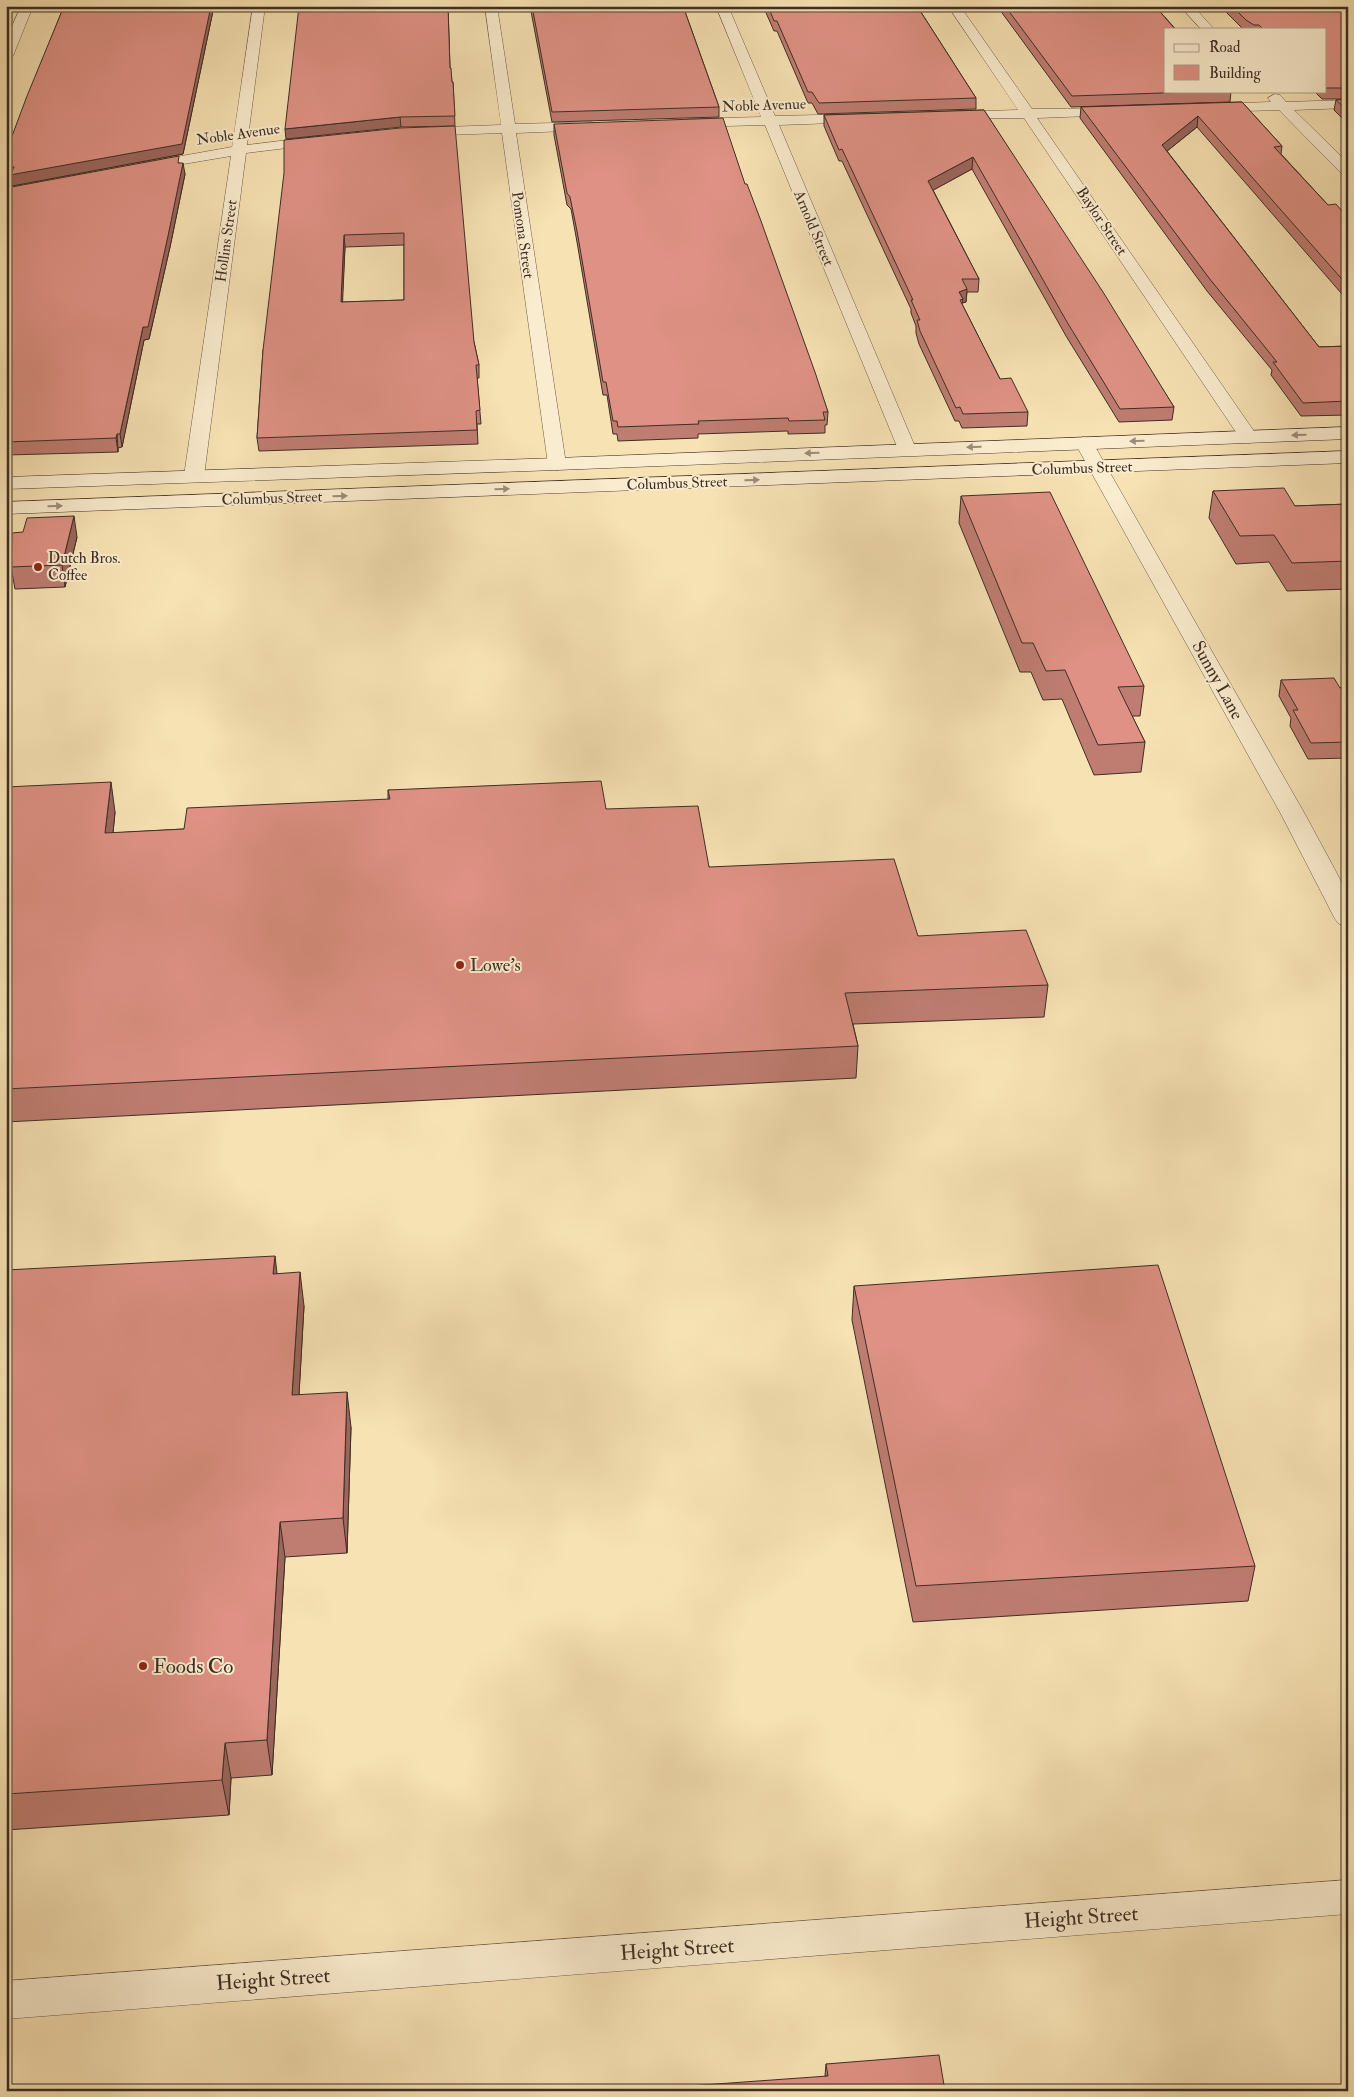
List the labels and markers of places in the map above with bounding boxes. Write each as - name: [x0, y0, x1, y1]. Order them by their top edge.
- place label: Dutch Bros. Coffee: [48, 549, 120, 585]
- marker: Dutch Bros. Coffee: [32, 561, 44, 573]
- place label: Lowe's: [470, 954, 521, 977]
- marker: Lowe's: [454, 959, 466, 971]
- place label: Foods Co: [153, 1653, 233, 1680]
- marker: Foods Co: [137, 1660, 149, 1672]

